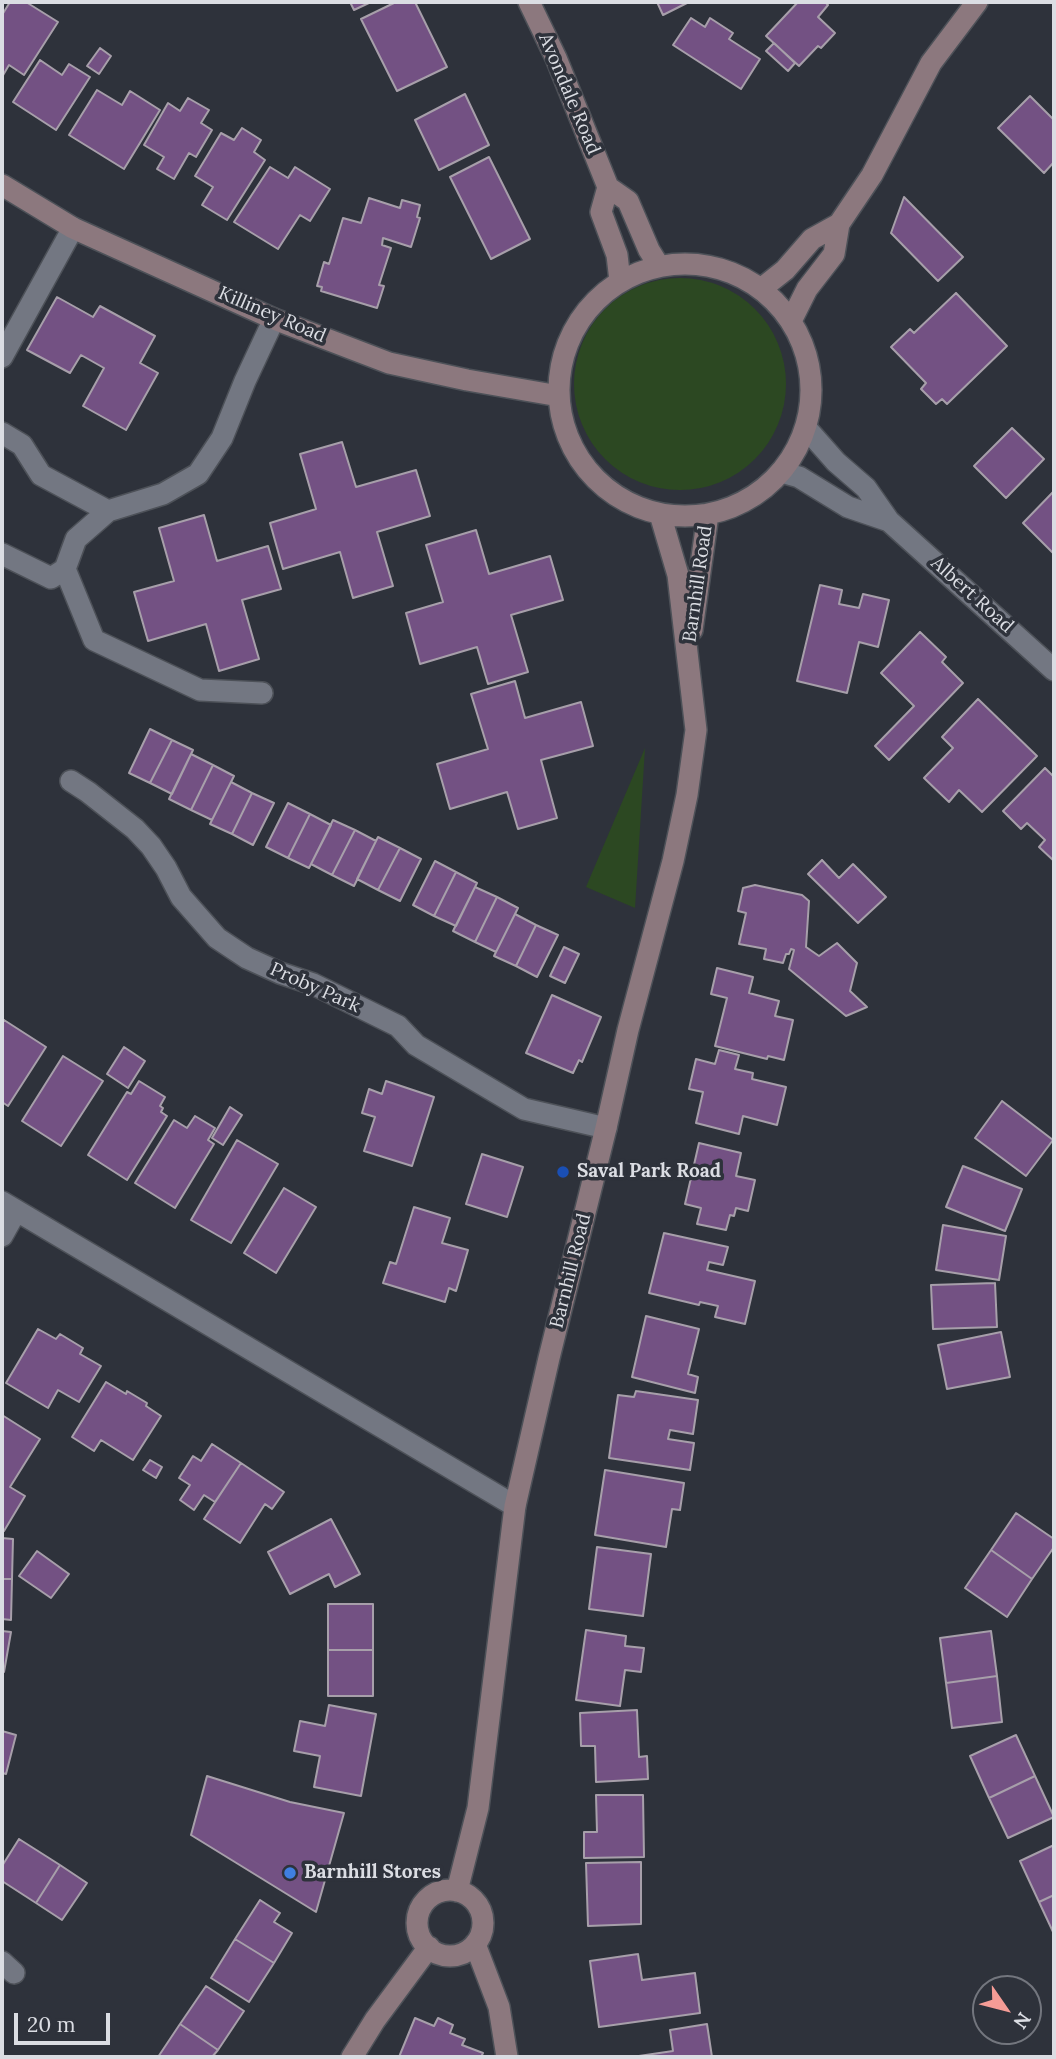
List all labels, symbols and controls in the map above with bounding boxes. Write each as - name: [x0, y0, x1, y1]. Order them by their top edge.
- street label: Avondale Road: [533, 30, 605, 158]
- street label: Killiney Road: [215, 282, 329, 348]
- street label: Barnhill Road: [679, 524, 717, 644]
- street label: Albert Road: [926, 552, 1018, 638]
- street label: Proby Park: [266, 958, 364, 1018]
- place label: Saval Park Road: [577, 1161, 721, 1183]
- marker: Saval Park Road: [555, 1164, 571, 1180]
- street label: Barnhill Road: [546, 1211, 596, 1331]
- place label: Barnhill Stores: [304, 1862, 441, 1884]
- marker: Barnhill Stores: [282, 1865, 298, 1881]
- north arrow: [972, 1975, 1042, 2045]
- scale bar: [18, 2000, 114, 2044]
- text: N: [1009, 2008, 1037, 2034]
- text: 20 m: [27, 2011, 76, 2038]

